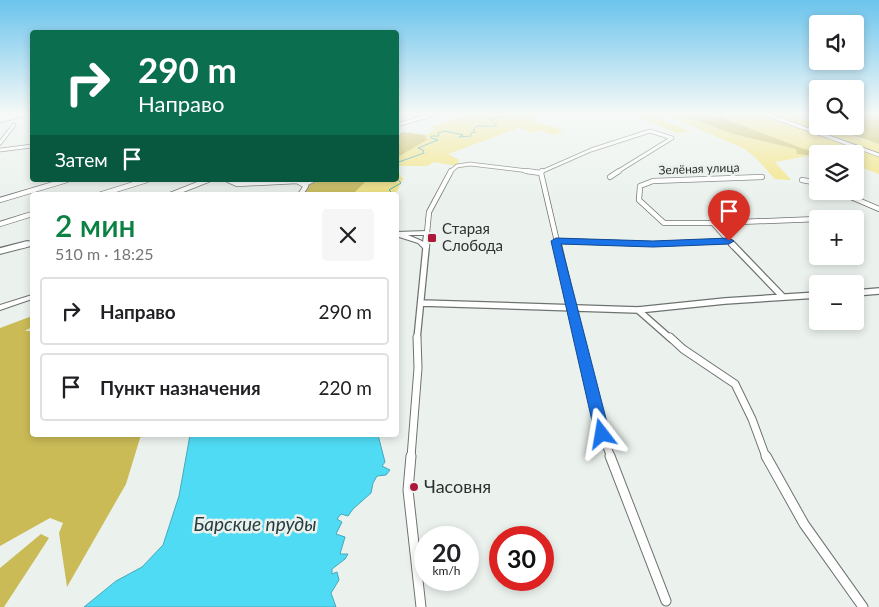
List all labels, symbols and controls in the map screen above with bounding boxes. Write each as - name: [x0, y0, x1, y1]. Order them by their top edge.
- map controls: [809, 15, 864, 330]
- button: sound: [809, 15, 864, 70]
- text: 290 m: [138, 48, 237, 90]
- icon: right: [55, 50, 120, 115]
- button: search: [809, 80, 864, 135]
- text: Направо: [138, 90, 224, 117]
- icon: arrive: [118, 145, 146, 173]
- button: layers: [809, 145, 864, 200]
- text: Затем: [55, 148, 108, 171]
- street label: Зелёная улица: [658, 160, 740, 177]
- pin: [708, 190, 750, 241]
- icon: arrive: [715, 197, 743, 225]
- text: 2 мин: [55, 207, 136, 243]
- button: close: [322, 209, 374, 261]
- button: +: [809, 210, 864, 265]
- place label: Старая Слобода: [442, 219, 503, 254]
- marker: Старая Слобода: [426, 232, 438, 244]
- text: 510 m · 18:25: [55, 244, 154, 263]
- button: −: [809, 275, 864, 330]
- icon: right: [57, 297, 85, 325]
- text: Направо: [100, 300, 176, 323]
- text: 290 m: [318, 300, 372, 323]
- icon: arrive: [57, 373, 85, 401]
- text: Пункт назначения: [100, 376, 261, 399]
- text: 220 m: [318, 376, 372, 399]
- position arrow: [575, 407, 627, 459]
- place label: Часовня: [424, 475, 491, 497]
- marker: Часовня: [408, 481, 420, 493]
- water label: Барские пруды: [193, 512, 317, 535]
- speed limit sign: 30: [489, 526, 554, 591]
- text: 20: [432, 537, 461, 567]
- text: km/h: [432, 563, 461, 578]

